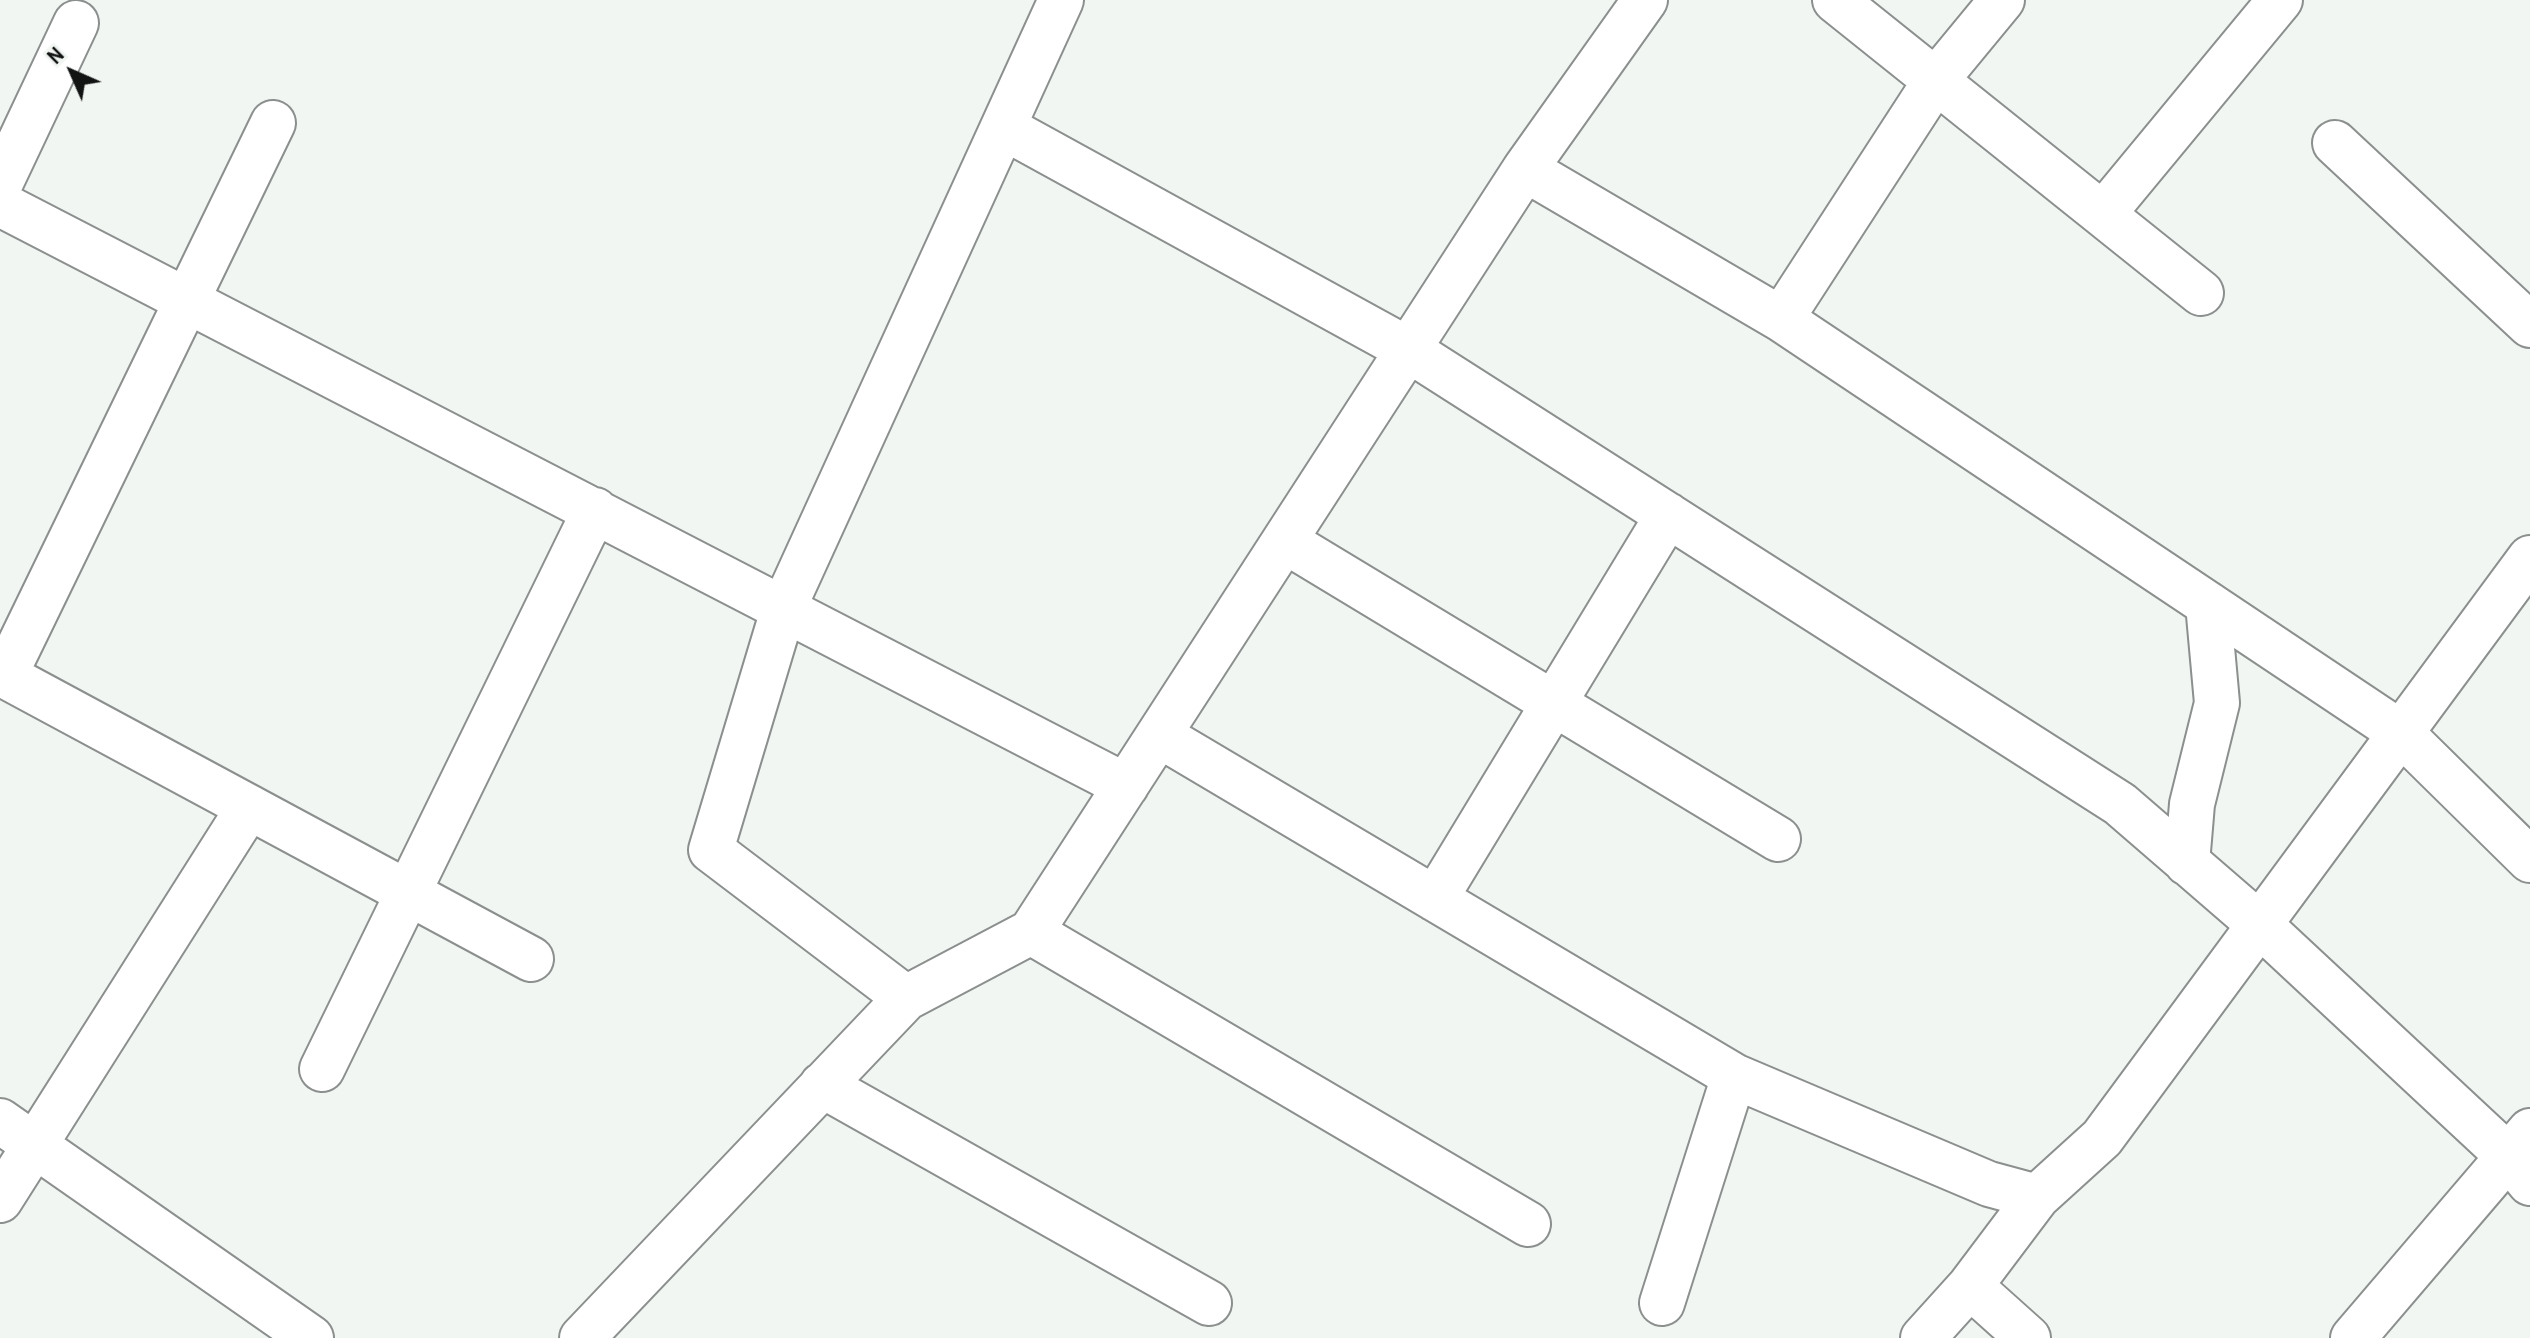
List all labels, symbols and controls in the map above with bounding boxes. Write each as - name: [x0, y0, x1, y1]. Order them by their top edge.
- north arrow: [32, 32, 112, 112]
- text: N: [40, 40, 70, 70]

